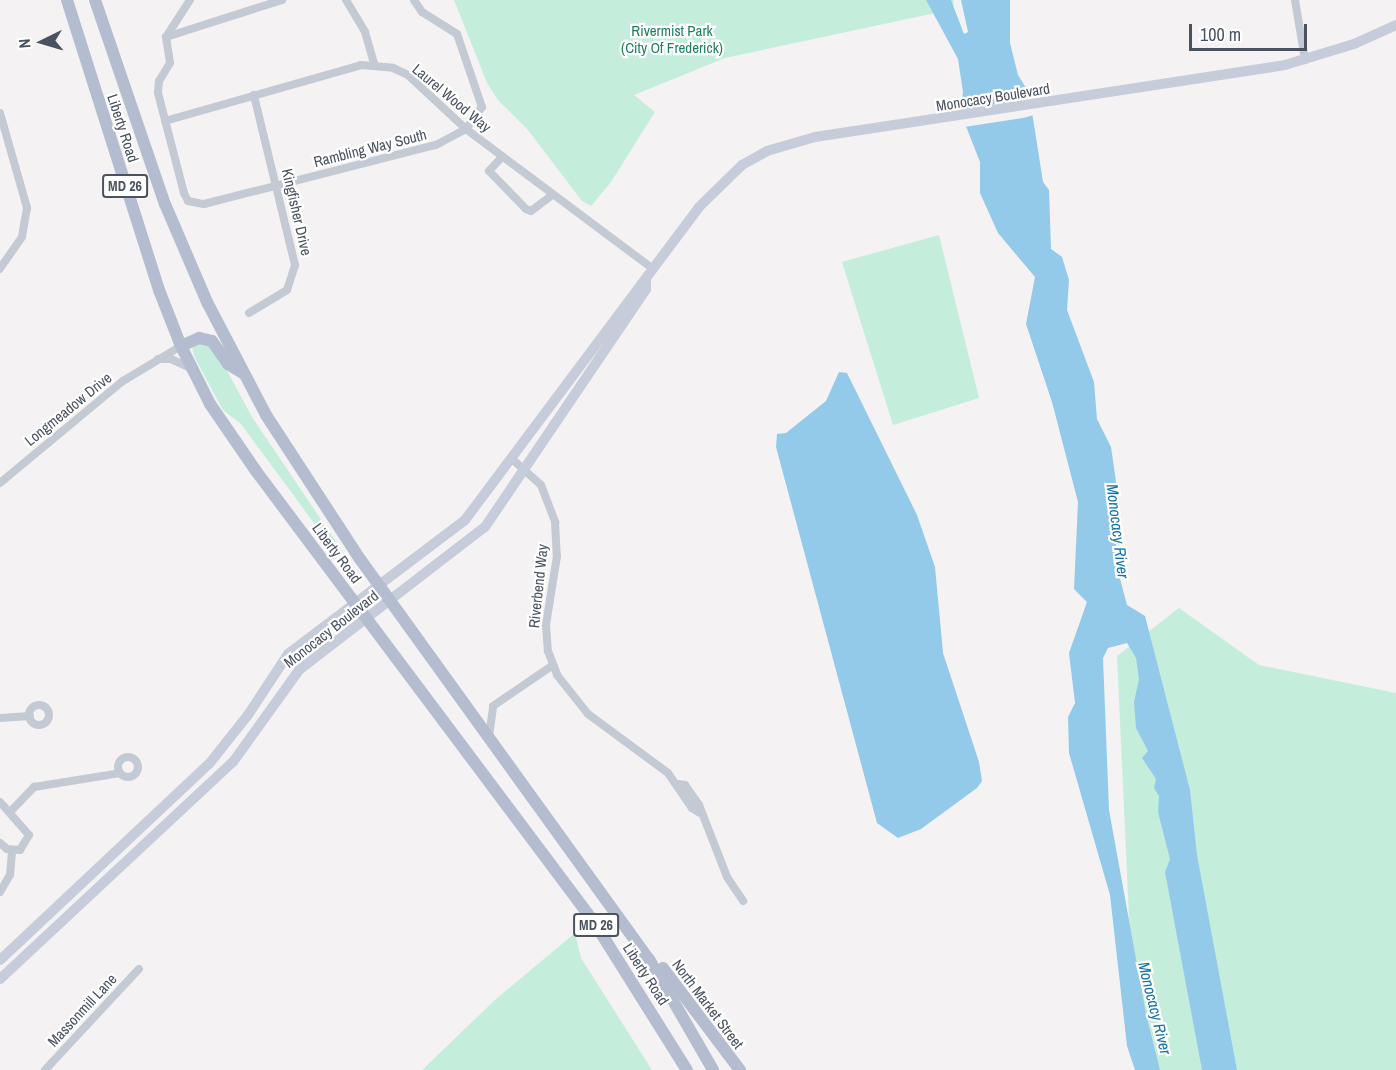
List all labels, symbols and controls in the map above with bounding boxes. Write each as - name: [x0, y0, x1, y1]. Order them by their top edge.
- north arrow: [12, 12, 72, 72]
- scale bar: [1192, 12, 1310, 50]
- park label: Rivermist Park (City Of Frederick): [621, 21, 723, 56]
- text: 100 m: [1200, 22, 1241, 47]
- text: N: [13, 38, 35, 49]
- street label: Laurel Wood Way: [409, 60, 495, 136]
- street label: Monocacy Boulevard: [935, 79, 1051, 115]
- street label: Liberty Road: [104, 92, 142, 164]
- street label: Rambling Way South: [312, 125, 428, 171]
- street label: Kingfisher Drive: [278, 167, 316, 257]
- road number: MD 26: [101, 175, 149, 197]
- street label: Longmeadow Drive: [21, 368, 115, 450]
- water label: Monocacy River: [1103, 483, 1133, 579]
- street label: Liberty Road: [309, 519, 365, 587]
- street label: Riverbend Way: [525, 543, 551, 629]
- street label: Monocacy Boulevard: [280, 587, 382, 671]
- road number: MD 26: [572, 914, 620, 936]
- street label: Liberty Road: [619, 940, 673, 1008]
- street label: North Market Street: [669, 956, 747, 1052]
- water label: Monocacy River: [1134, 960, 1176, 1056]
- street label: Massonmill Lane: [44, 970, 120, 1050]

